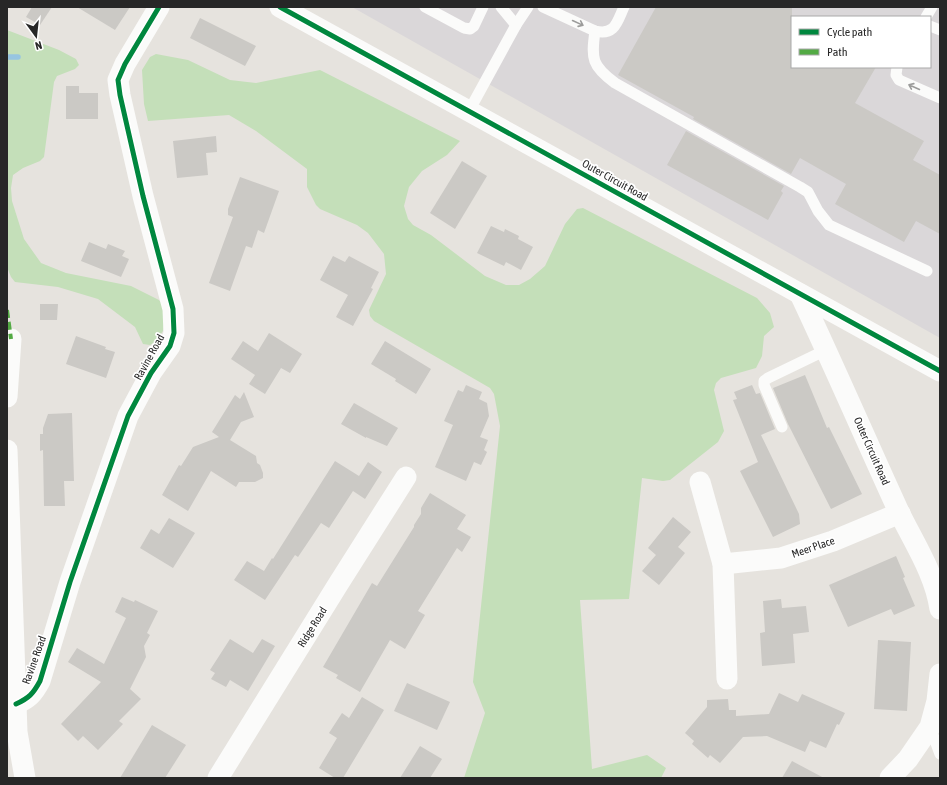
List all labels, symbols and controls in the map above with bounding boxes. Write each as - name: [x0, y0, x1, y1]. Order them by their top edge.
- north arrow: [16, 16, 56, 56]
- legend: [791, 16, 931, 68]
- one-way arrow: [572, 20, 584, 28]
- text: Cycle path: [827, 25, 872, 39]
- text: N: [34, 39, 43, 52]
- text: Path: [827, 45, 848, 59]
- one-way arrow: [908, 83, 920, 90]
- street label: Outer Circuit Road: [580, 157, 650, 203]
- street label: Ravine Road: [132, 332, 166, 382]
- street label: Outer Circuit Road: [852, 415, 892, 487]
- street label: Meer Place: [790, 534, 836, 560]
- street label: Ridge Road: [295, 605, 329, 649]
- street label: Ravine Road: [20, 634, 48, 686]

